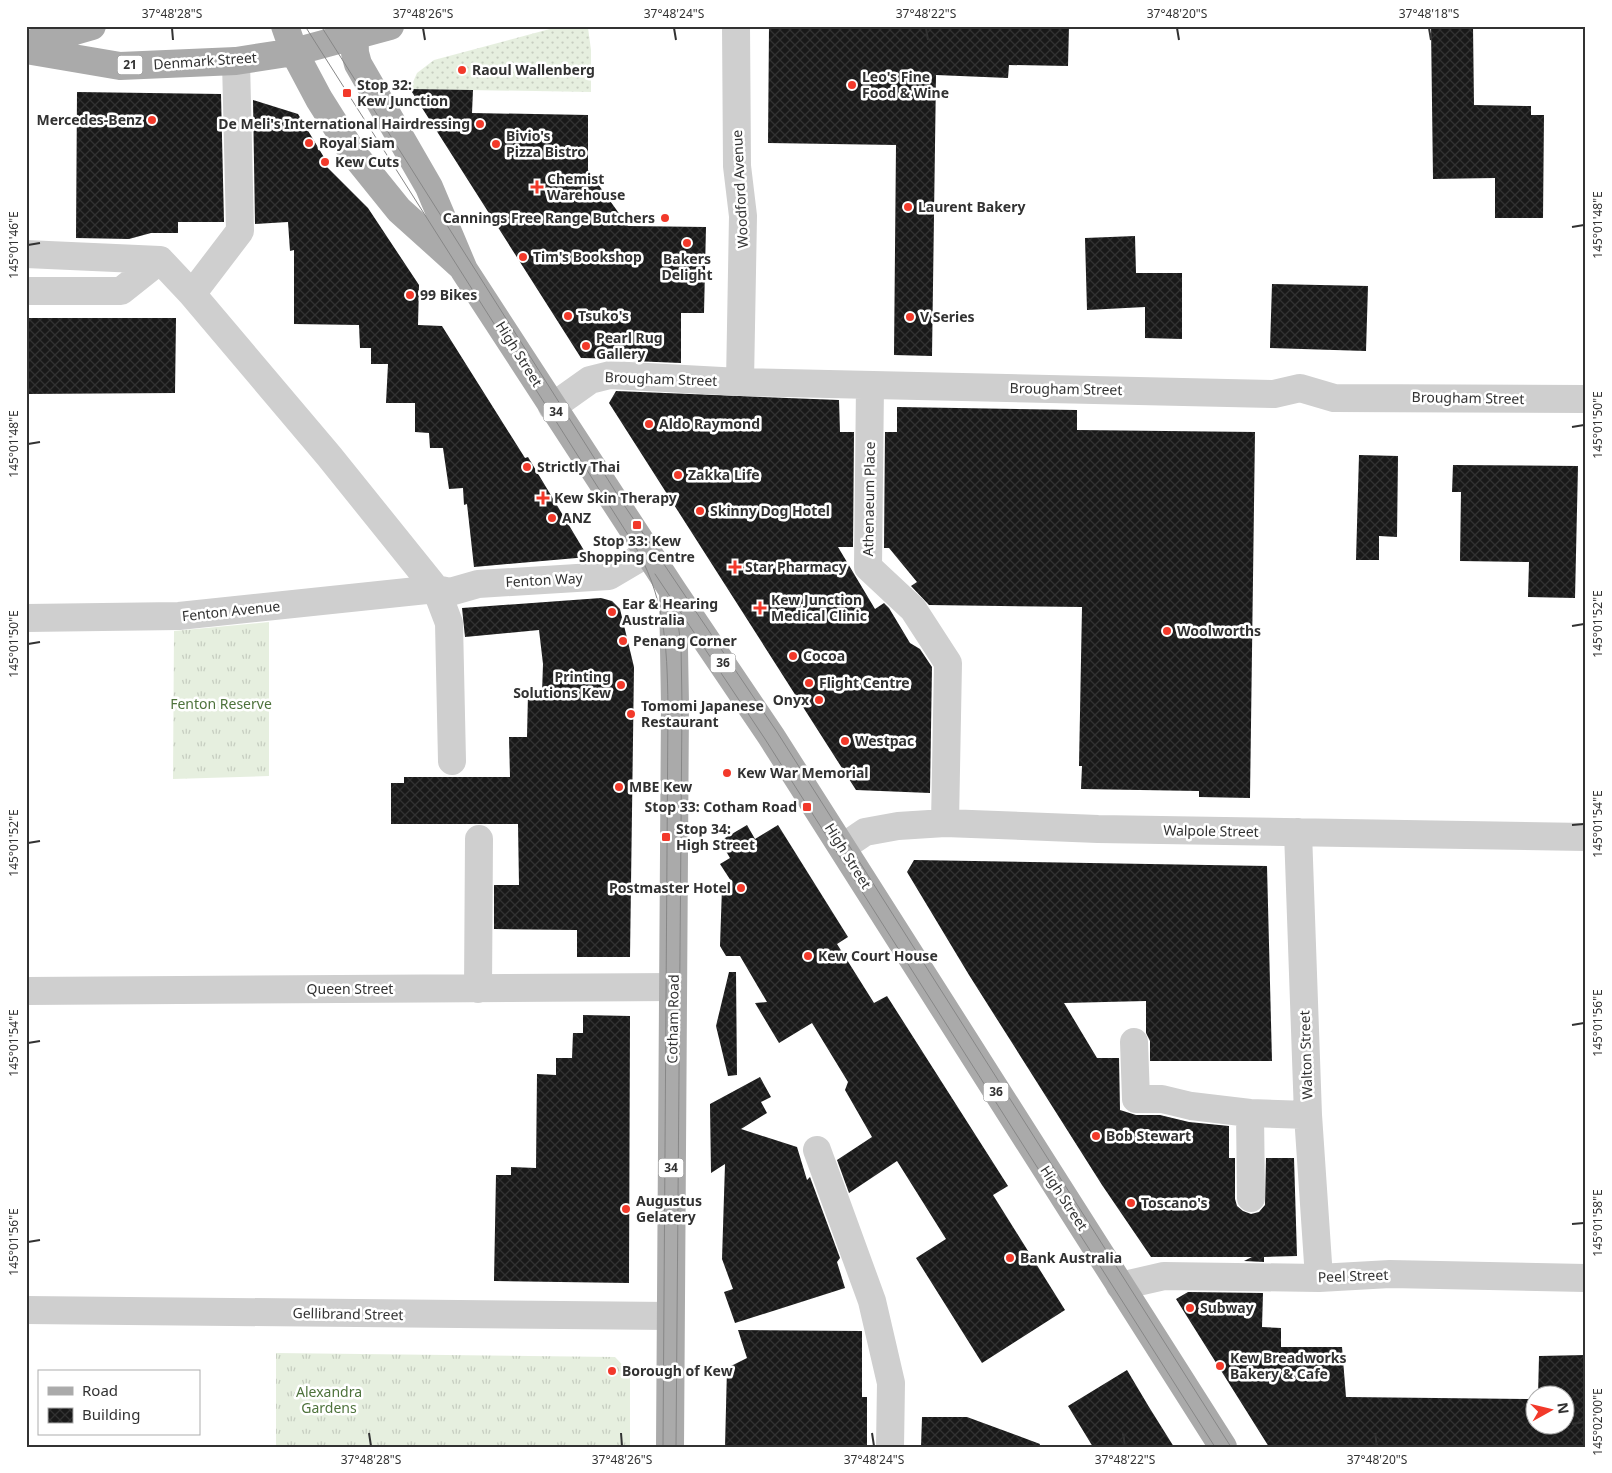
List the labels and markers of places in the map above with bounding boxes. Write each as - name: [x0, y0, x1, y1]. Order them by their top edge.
- place label: Raoul Wallenberg: [472, 60, 595, 79]
- marker: Raoul Wallenberg: [456, 64, 468, 76]
- place label: Leo's Fine Food & Wine: [862, 67, 949, 102]
- place label: Stop 32: Kew Junction: [357, 75, 448, 110]
- marker: Leo's Fine Food & Wine: [846, 79, 858, 91]
- marker: Stop 32: Kew Junction: [341, 87, 353, 99]
- place label: Mercedes-Benz: [36, 110, 142, 129]
- marker: Mercedes-Benz: [146, 114, 158, 126]
- place label: De Meli's International Hairdressing: [218, 114, 470, 133]
- marker: De Meli's International Hairdressing: [474, 118, 486, 130]
- place label: Bivio's Pizza Bistro: [506, 126, 586, 161]
- place label: Royal Siam: [319, 133, 395, 152]
- marker: Royal Siam: [303, 137, 315, 149]
- marker: Bivio's Pizza Bistro: [490, 138, 502, 150]
- place label: Kew Cuts: [335, 152, 399, 171]
- marker: Kew Cuts: [319, 156, 331, 168]
- place label: Chemist Warehouse: [547, 169, 625, 204]
- marker: Chemist Warehouse: [531, 181, 543, 193]
- place label: Laurent Bakery: [918, 197, 1025, 216]
- marker: Laurent Bakery: [902, 201, 914, 213]
- place label: Cannings Free Range Butchers: [443, 208, 655, 227]
- marker: Cannings Free Range Butchers: [659, 212, 671, 224]
- marker: Bakers Delight: [681, 237, 693, 249]
- place label: Tim's Bookshop: [533, 247, 642, 266]
- place label: Bakers Delight: [662, 249, 713, 284]
- marker: Tim's Bookshop: [517, 251, 529, 263]
- place label: 99 Bikes: [420, 285, 477, 304]
- marker: 99 Bikes: [404, 289, 416, 301]
- place label: Tsuko's: [578, 306, 629, 325]
- place label: V Series: [920, 307, 975, 326]
- marker: Tsuko's: [562, 310, 574, 322]
- marker: V Series: [904, 311, 916, 323]
- place label: Pearl Rug Gallery: [596, 328, 663, 363]
- marker: Pearl Rug Gallery: [580, 340, 592, 352]
- place label: Aldo Raymond: [659, 414, 760, 433]
- marker: Aldo Raymond: [643, 418, 655, 430]
- place label: Strictly Thai: [537, 457, 620, 476]
- marker: Strictly Thai: [521, 461, 533, 473]
- place label: Zakka Life: [688, 465, 760, 484]
- marker: Zakka Life: [672, 469, 684, 481]
- place label: Kew Skin Therapy: [554, 488, 677, 507]
- marker: Kew Skin Therapy: [536, 491, 550, 505]
- place label: Skinny Dog Hotel: [710, 501, 830, 520]
- marker: Skinny Dog Hotel: [694, 505, 706, 517]
- place label: ANZ: [562, 508, 591, 527]
- marker: ANZ: [546, 512, 558, 524]
- marker: Stop 33: Kew Shopping Centre: [631, 519, 643, 531]
- place label: Stop 33: Kew Shopping Centre: [579, 531, 695, 566]
- place label: Star Pharmacy: [745, 557, 847, 576]
- marker: Star Pharmacy: [729, 561, 741, 573]
- place label: Kew Junction Medical Clinic: [771, 590, 867, 625]
- place label: Ear & Hearing Australia: [622, 594, 718, 629]
- marker: Kew Junction Medical Clinic: [753, 601, 767, 615]
- marker: Ear & Hearing Australia: [606, 606, 618, 618]
- place label: Woolworths: [1177, 621, 1261, 640]
- marker: Woolworths: [1161, 625, 1173, 637]
- place label: Penang Corner: [633, 631, 738, 650]
- marker: Penang Corner: [617, 635, 629, 647]
- place label: Cocoa: [803, 646, 845, 665]
- marker: Cocoa: [787, 650, 799, 662]
- place label: Printing Solutions Kew: [513, 667, 611, 702]
- place label: Flight Centre: [819, 673, 910, 692]
- marker: Flight Centre: [803, 677, 815, 689]
- marker: Printing Solutions Kew: [615, 679, 627, 691]
- place label: Onyx: [773, 690, 810, 709]
- marker: Onyx: [813, 694, 825, 706]
- place label: Tomomi Japanese Restaurant: [641, 696, 764, 731]
- marker: Tomomi Japanese Restaurant: [625, 708, 637, 720]
- place label: Westpac: [855, 731, 914, 750]
- marker: Westpac: [839, 735, 851, 747]
- place label: Kew War Memorial: [737, 763, 869, 782]
- marker: Kew War Memorial: [721, 767, 733, 779]
- place label: MBE Kew: [629, 777, 692, 796]
- marker: MBE Kew: [613, 781, 625, 793]
- place label: Stop 33: Cotham Road: [645, 797, 797, 816]
- marker: Stop 33: Cotham Road: [801, 801, 813, 813]
- place label: Stop 34: High Street: [676, 819, 755, 854]
- marker: Stop 34: High Street: [660, 831, 672, 843]
- place label: Postmaster Hotel: [609, 878, 731, 897]
- marker: Postmaster Hotel: [735, 882, 747, 894]
- place label: Kew Court House: [818, 946, 938, 965]
- marker: Kew Court House: [802, 950, 814, 962]
- place label: Bob Stewart: [1106, 1126, 1191, 1145]
- marker: Bob Stewart: [1090, 1130, 1102, 1142]
- place label: Augustus Gelatery: [636, 1191, 702, 1226]
- place label: Toscano's: [1141, 1193, 1208, 1212]
- marker: Toscano's: [1125, 1197, 1137, 1209]
- marker: Augustus Gelatery: [620, 1203, 632, 1215]
- place label: Bank Australia: [1020, 1248, 1122, 1267]
- marker: Bank Australia: [1004, 1252, 1016, 1264]
- place label: Subway: [1200, 1298, 1254, 1317]
- marker: Subway: [1184, 1302, 1196, 1314]
- place label: Kew Breadworks Bakery & Cafe: [1230, 1348, 1347, 1383]
- marker: Kew Breadworks Bakery & Cafe: [1214, 1360, 1226, 1372]
- place label: Borough of Kew: [622, 1361, 733, 1380]
- marker: Borough of Kew: [606, 1365, 618, 1377]

